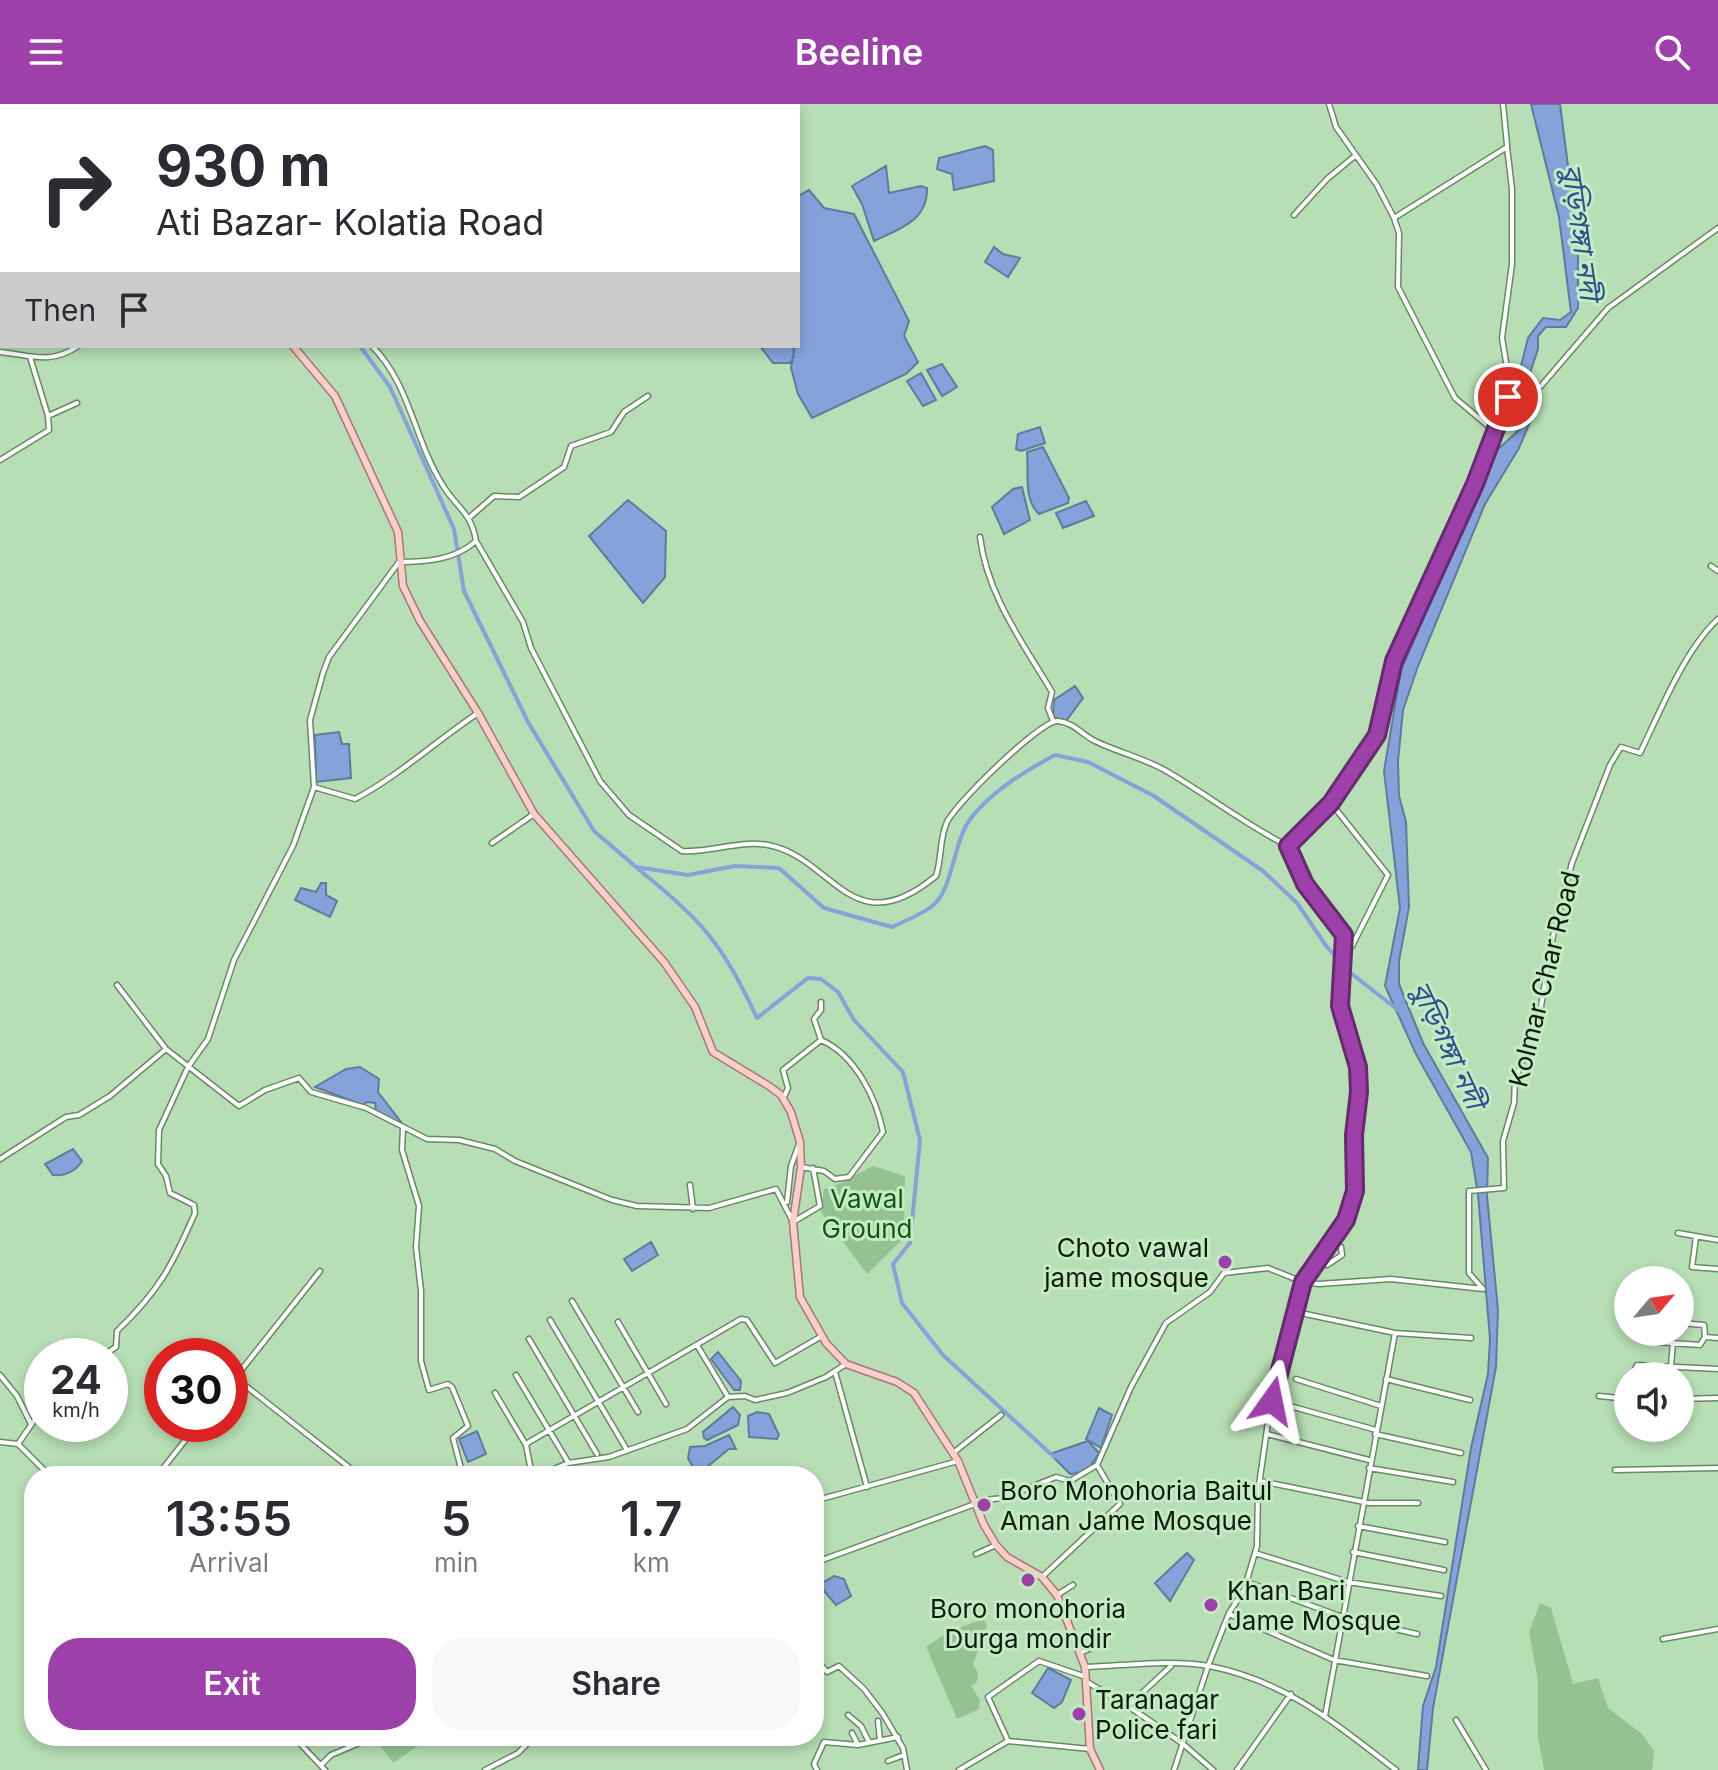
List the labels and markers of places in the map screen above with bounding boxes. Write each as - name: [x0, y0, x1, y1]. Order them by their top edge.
- pin: [1474, 363, 1542, 431]
- place label: Choto vawal jame mosque: [1043, 1232, 1209, 1293]
- marker: Choto vawal jame mosque: [1216, 1253, 1234, 1271]
- place label: Boro Monohoria Baitul Aman Jame Mosque: [1000, 1475, 1272, 1536]
- marker: Boro Monohoria Baitul Aman Jame Mosque: [975, 1496, 993, 1514]
- marker: Boro monohoria Durga mondir: [1019, 1571, 1037, 1589]
- place label: Khan Bari Jame Mosque: [1227, 1575, 1401, 1636]
- place label: Boro monohoria Durga mondir: [930, 1593, 1126, 1654]
- marker: Khan Bari Jame Mosque: [1202, 1596, 1220, 1614]
- place label: Taranagar Police fari: [1095, 1684, 1219, 1745]
- marker: Taranagar Police fari: [1070, 1705, 1088, 1723]

